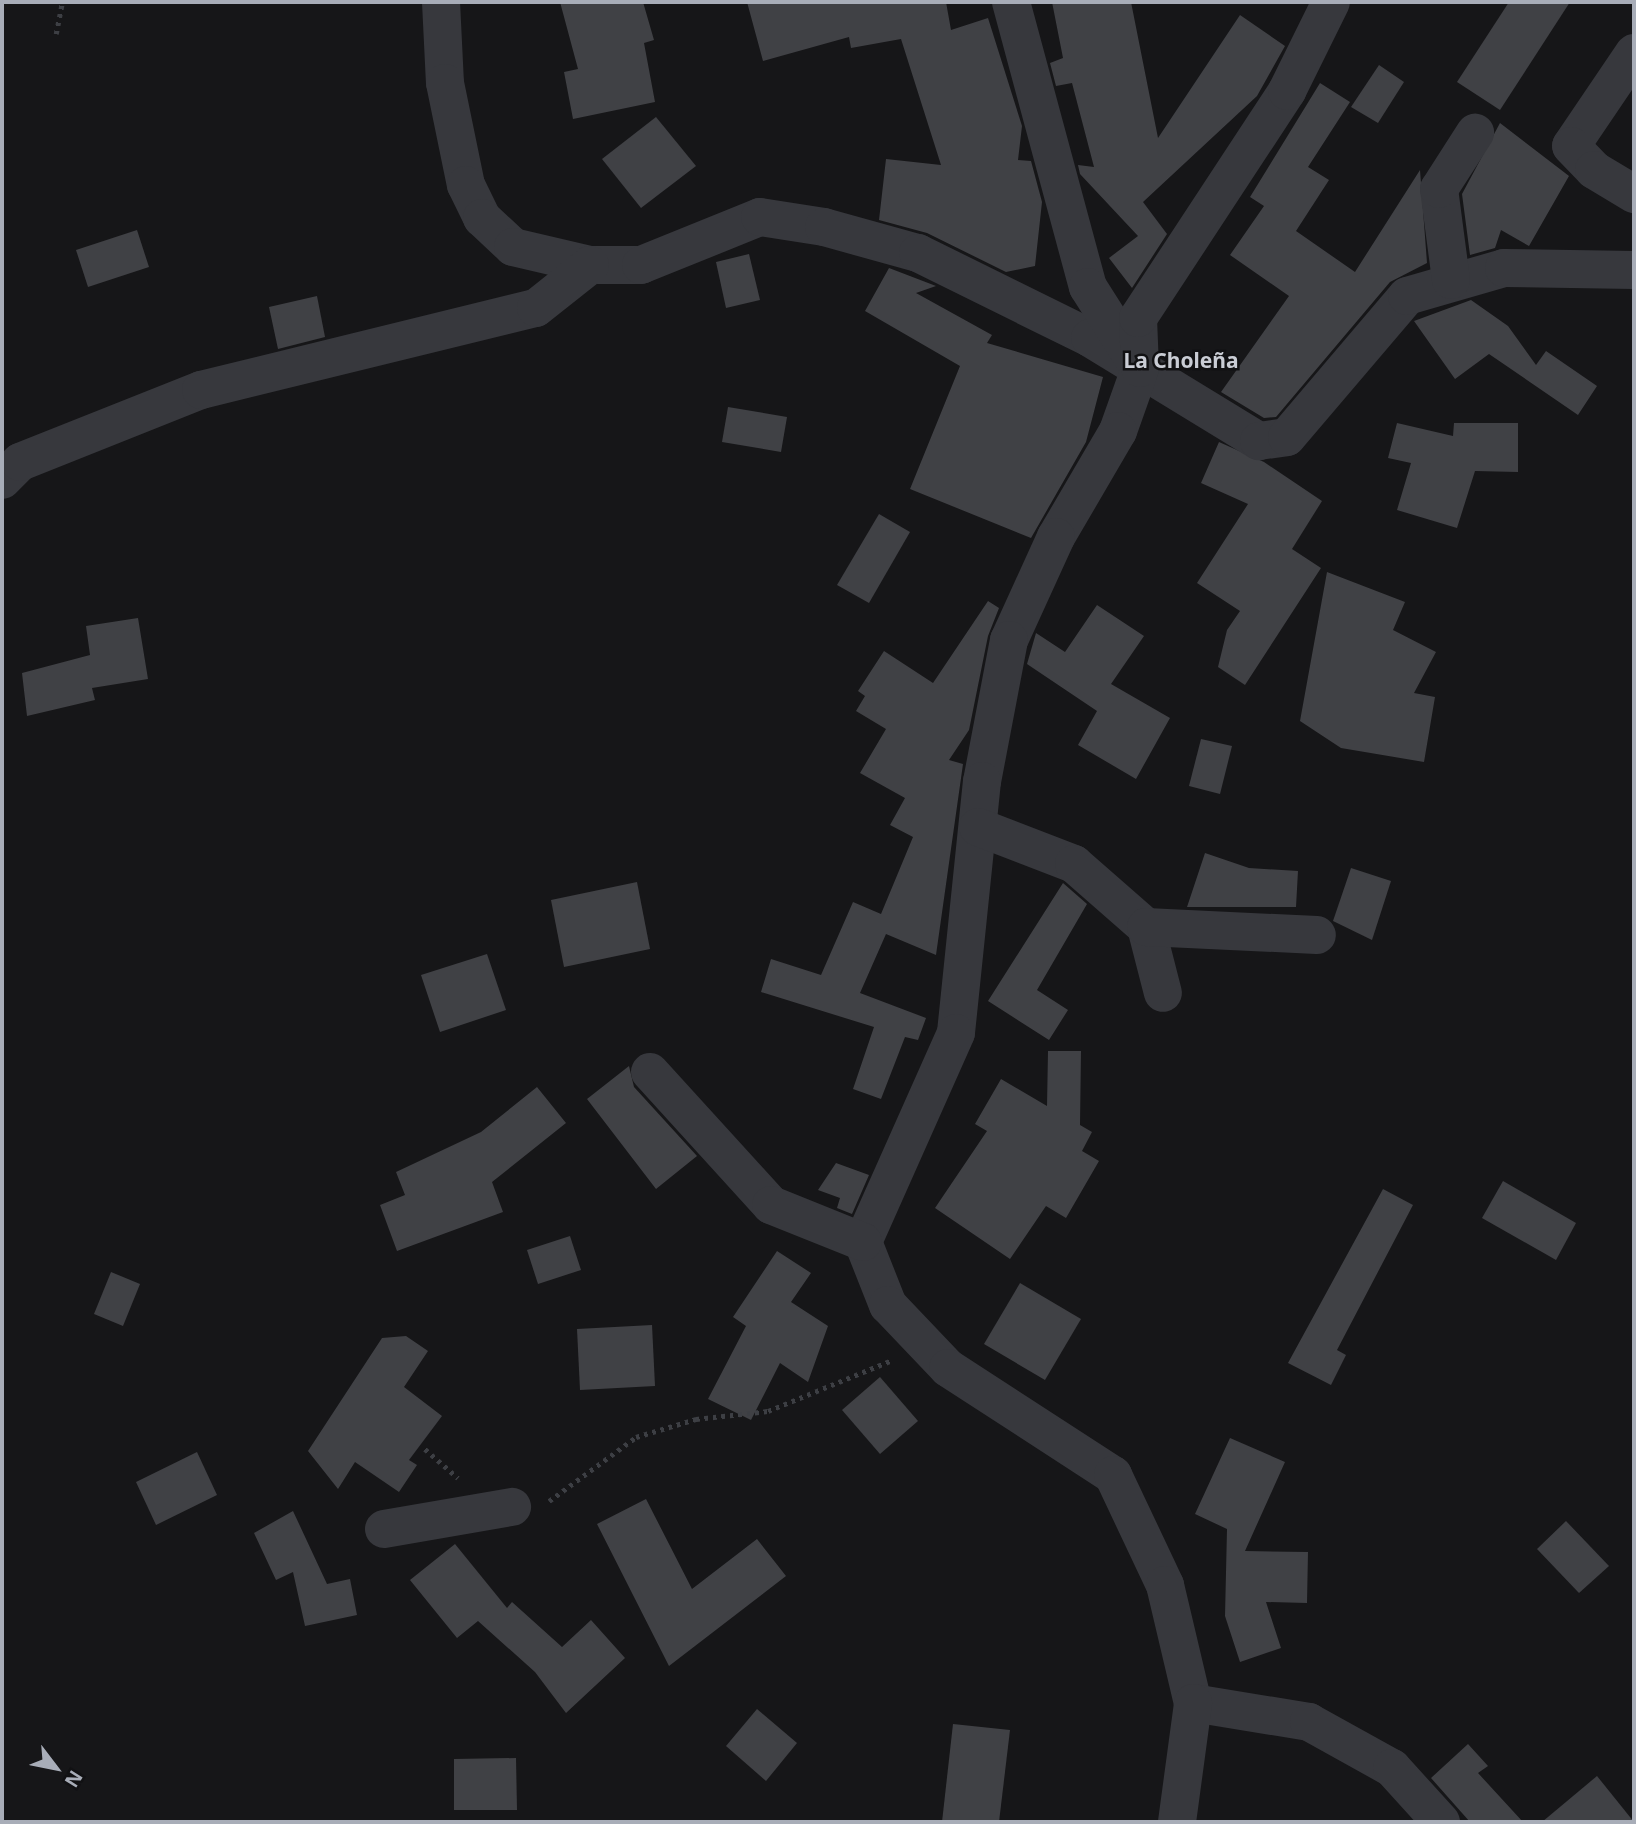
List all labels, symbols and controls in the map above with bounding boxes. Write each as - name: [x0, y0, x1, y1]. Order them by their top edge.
- district label: La Choleña: [1123, 347, 1239, 373]
- north arrow: [21, 1733, 91, 1803]
- text: N: [59, 1766, 89, 1793]

